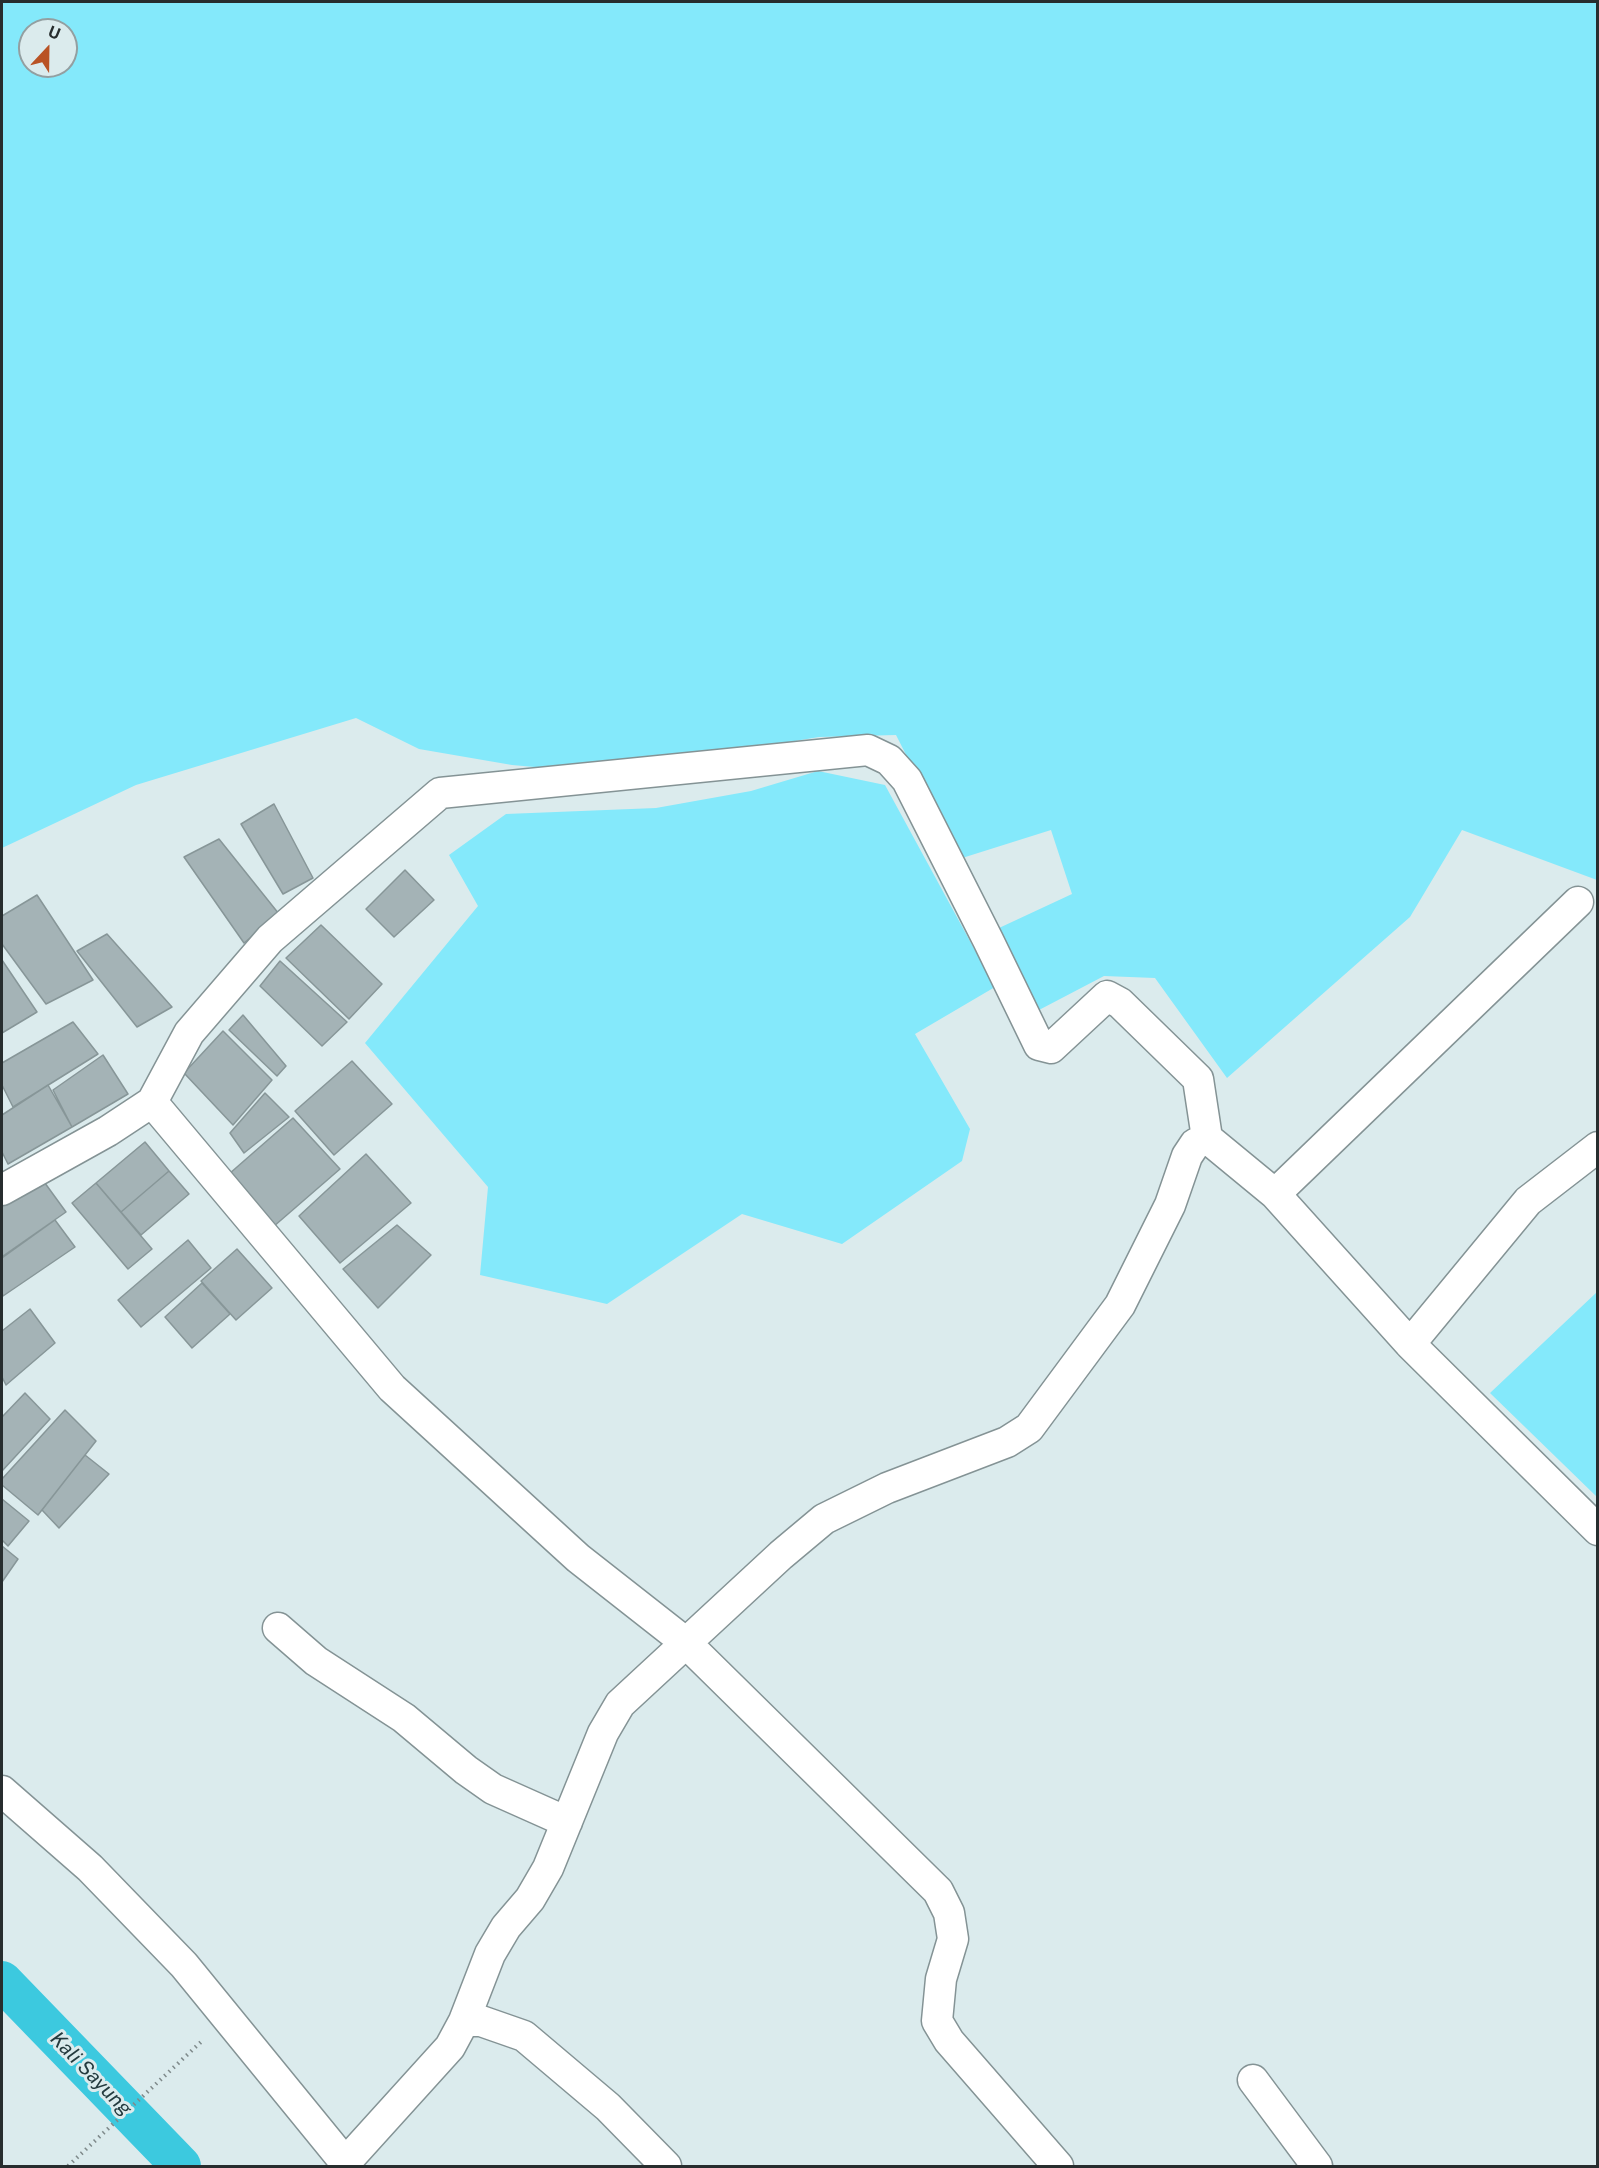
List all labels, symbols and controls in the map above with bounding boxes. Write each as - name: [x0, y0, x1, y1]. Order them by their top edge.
- north arrow: [18, 18, 78, 78]
- text: U: [45, 22, 63, 44]
- water label: Kali Sayung: [45, 2027, 137, 2121]

